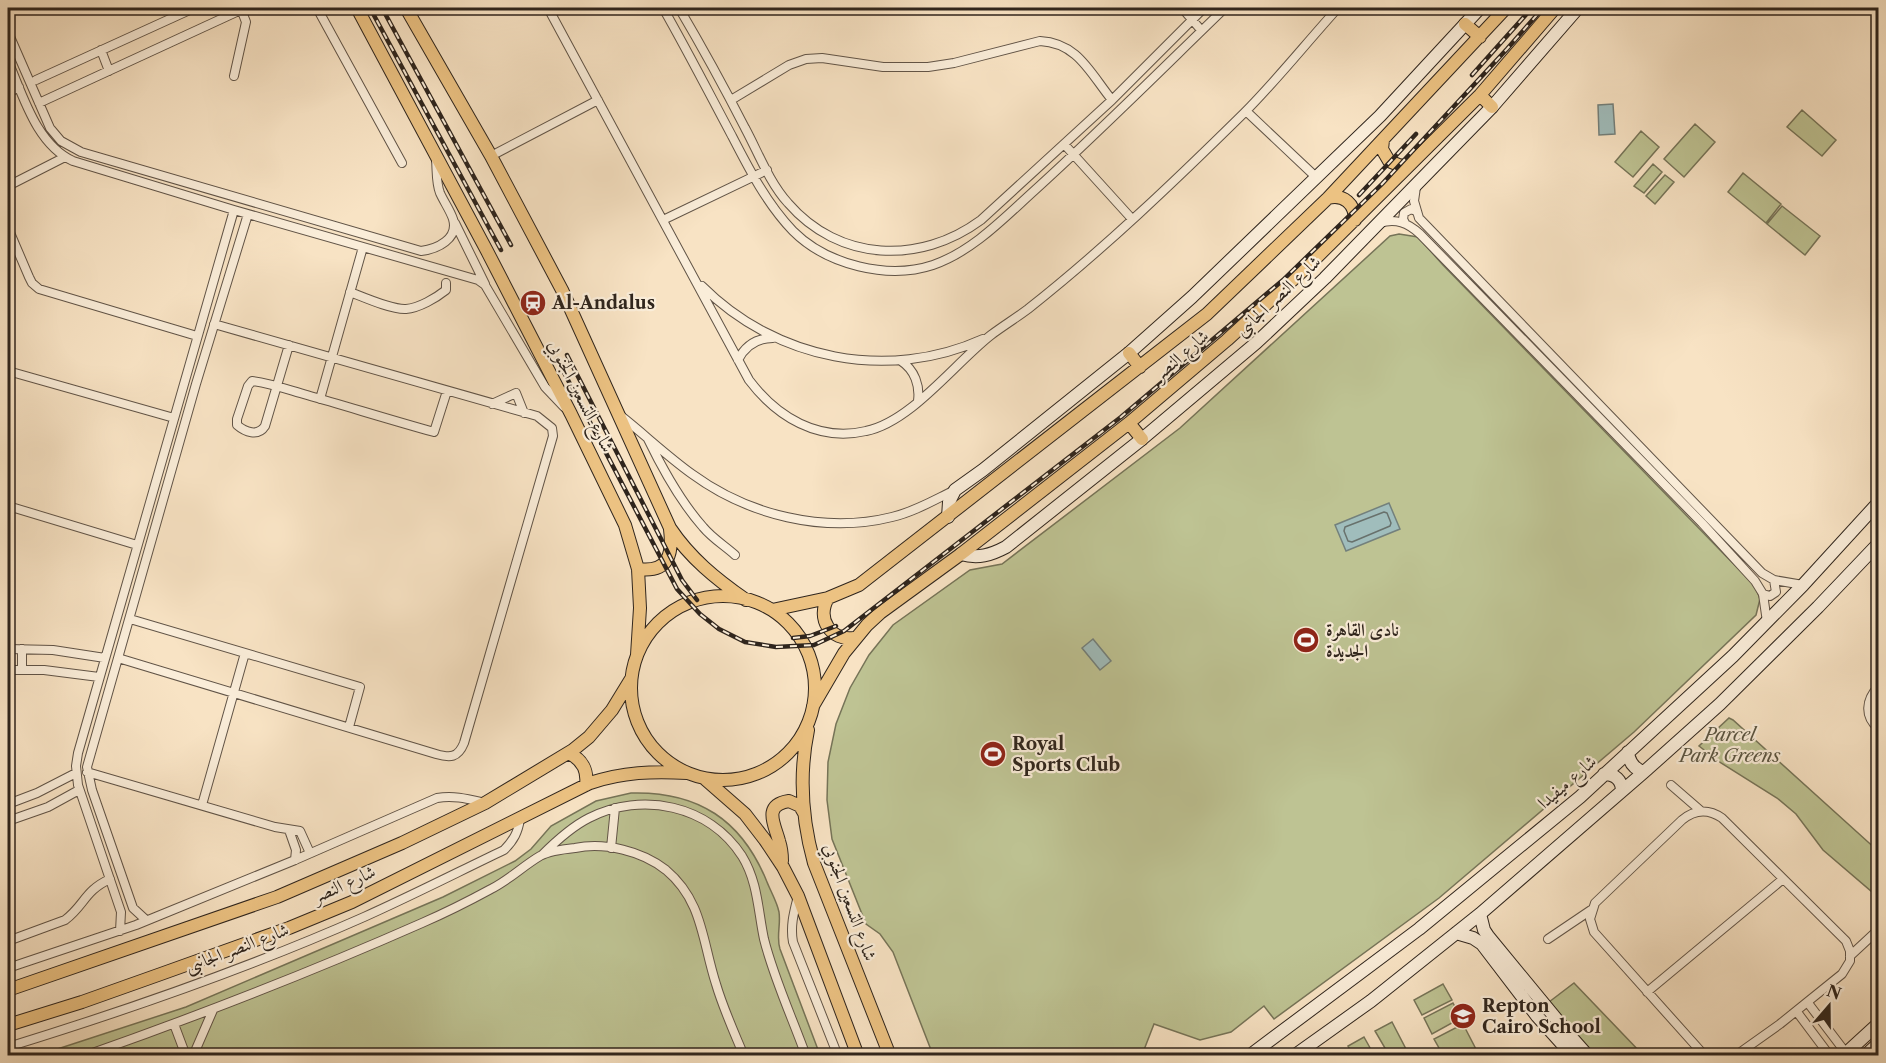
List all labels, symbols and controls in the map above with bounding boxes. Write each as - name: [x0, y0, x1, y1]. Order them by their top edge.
- street label: شارع النصر الجانبى: [1231, 251, 1328, 344]
- station icon: Al-Andalus: [518, 288, 548, 318]
- place label: Al-Andalus: [551, 292, 655, 314]
- street label: شارع النصر: [1147, 325, 1216, 389]
- street label: شارع التسعين الجنوبي: [540, 336, 619, 458]
- place label: نادى القاهرة الجديدة: [1326, 619, 1399, 662]
- sports icon: نادى القاهرة الجديدة: [1291, 625, 1321, 655]
- park label: Parcel Park Greens: [1678, 724, 1781, 767]
- place label: Royal Sports Club: [1012, 733, 1121, 776]
- sports icon: Royal Sports Club: [978, 739, 1008, 769]
- street label: شارع ميفيدا: [1533, 750, 1604, 817]
- street label: شارع التسعين الجنوبي: [815, 840, 881, 965]
- street label: شارع النصر: [307, 860, 381, 912]
- street label: شارع النصر الجانبى: [182, 918, 293, 982]
- north arrow: [1799, 976, 1859, 1036]
- text: N: [1824, 980, 1844, 1004]
- place label: Repton Cairo School: [1482, 995, 1601, 1038]
- school or university icon: Repton Cairo School: [1448, 1001, 1478, 1031]

